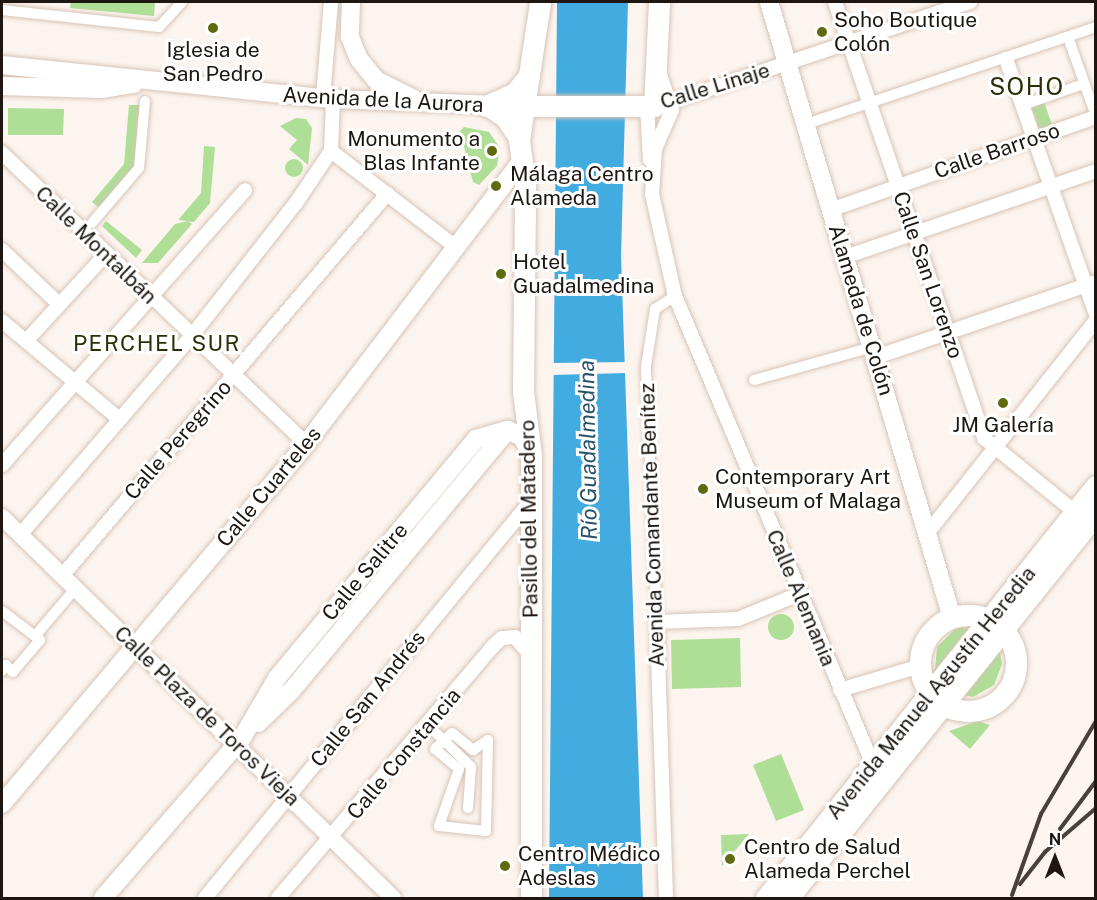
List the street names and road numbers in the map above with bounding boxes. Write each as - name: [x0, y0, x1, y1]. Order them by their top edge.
- street label: Calle Linaje: [657, 57, 773, 115]
- street label: Avenida de la Aurora: [282, 82, 484, 118]
- street label: Calle Barroso: [931, 118, 1063, 184]
- street label: Calle Montalbán: [30, 181, 162, 309]
- street label: Calle San Lorenzo: [888, 188, 968, 362]
- street label: Alameda de Colón: [823, 221, 899, 399]
- street label: Calle Peregrino: [119, 375, 237, 505]
- street label: Avenida Comandante Benítez: [634, 383, 670, 667]
- street label: Pasillo del Matadero: [515, 419, 543, 619]
- street label: Calle Cuarteles: [211, 422, 327, 552]
- street label: Calle Salitre: [317, 518, 413, 626]
- street label: Calle Alemania: [761, 526, 841, 670]
- street label: Avenida Manuel Agustín Heredia: [821, 561, 1041, 825]
- street label: Calle Plaza de Toros Vieja: [109, 620, 305, 812]
- street label: Calle San Andrés: [305, 626, 431, 772]
- street label: Calle Constancia: [342, 683, 466, 825]

